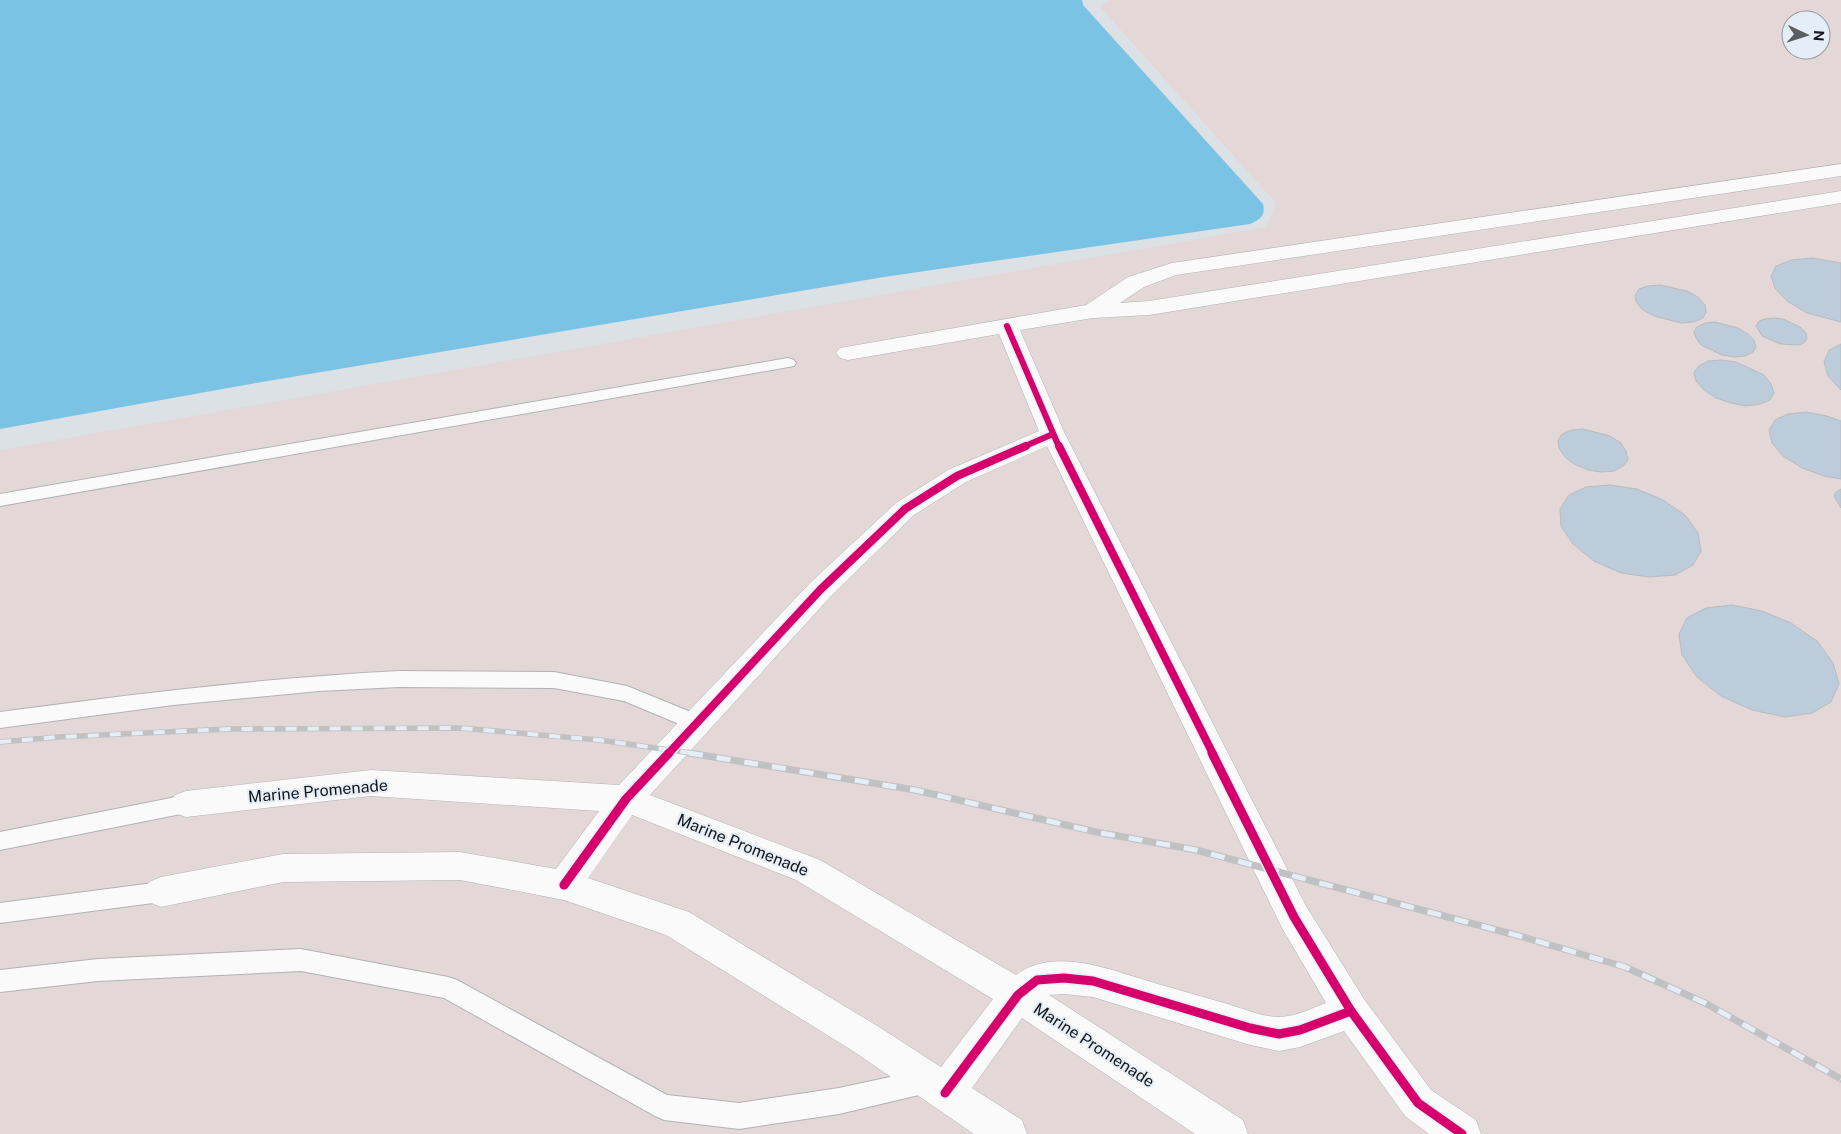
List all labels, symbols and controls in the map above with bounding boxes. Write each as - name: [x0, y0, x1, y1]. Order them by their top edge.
- north arrow: [1781, 10, 1831, 60]
- text: N: [1811, 30, 1827, 42]
- street label: Marine Promenade: [247, 775, 389, 807]
- street label: Marine Promenade: [674, 810, 812, 880]
- street label: Marine Promenade: [1030, 999, 1158, 1091]

